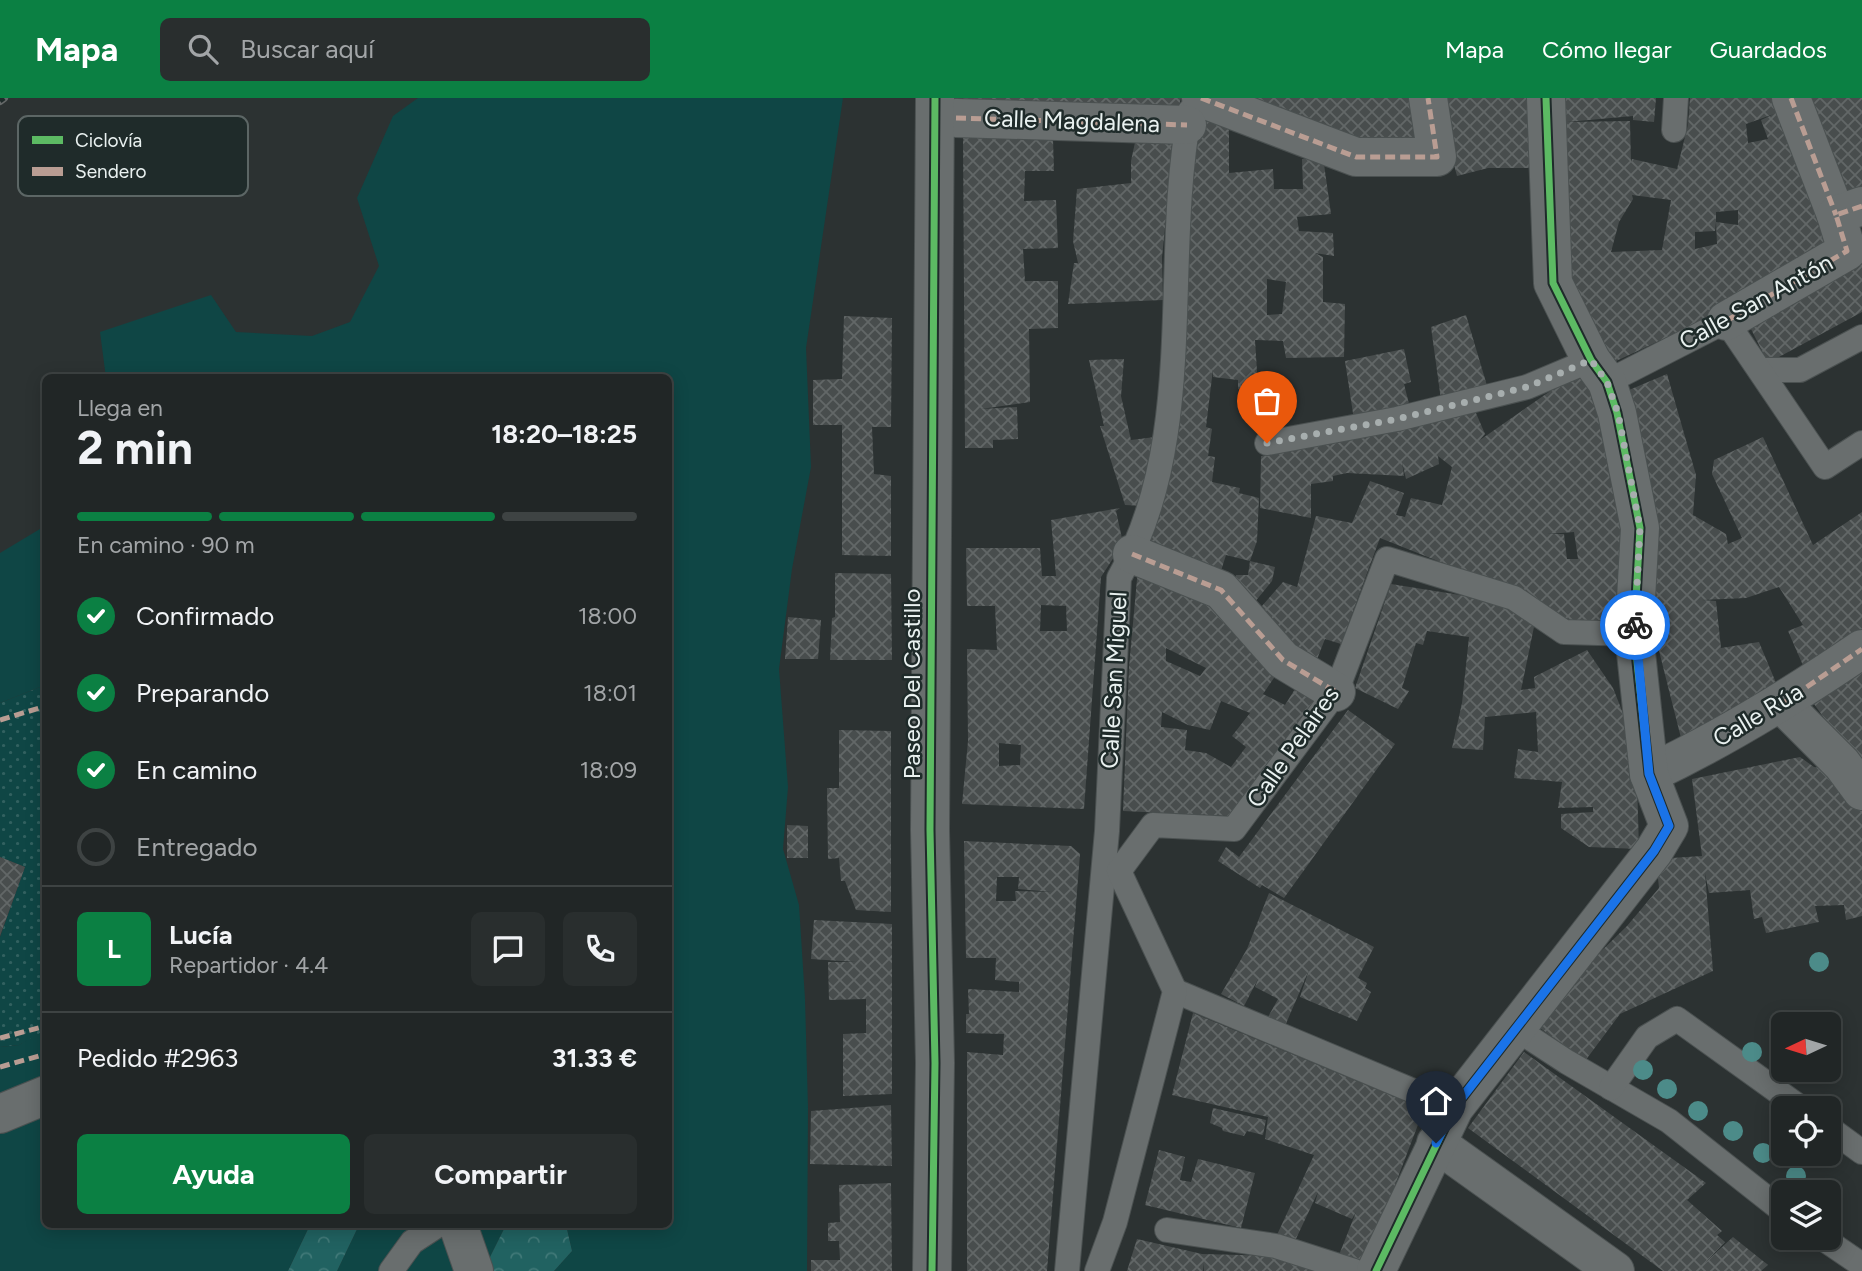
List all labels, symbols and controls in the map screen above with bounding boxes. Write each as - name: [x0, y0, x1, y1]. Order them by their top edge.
- search box: [160, 18, 650, 81]
- text: Mapa: [35, 30, 118, 69]
- icon: search: [184, 30, 222, 68]
- text: Buscar aquí: [240, 33, 374, 65]
- text: Mapa: [1445, 35, 1504, 64]
- text: Cómo llegar: [1542, 35, 1672, 64]
- text: Guardados: [1710, 35, 1827, 64]
- street label: Calle Magdalena: [984, 103, 1161, 138]
- legend: [18, 116, 248, 196]
- text: Ciclovía: [75, 129, 142, 152]
- text: Sendero: [75, 160, 147, 183]
- street label: Calle San Antón: [1674, 247, 1838, 356]
- pin: [1237, 371, 1297, 443]
- icon: bag: [1248, 382, 1286, 420]
- text: Llega en: [77, 394, 163, 422]
- text: 18:20–18:25: [491, 418, 637, 450]
- text: 2 min: [77, 420, 193, 476]
- text: En camino · 90 m: [77, 531, 255, 559]
- street label: Paseo Del Castillo: [897, 589, 926, 779]
- courier: [1600, 590, 1670, 660]
- street label: Calle San Miguel: [1094, 591, 1133, 769]
- icon: check: [77, 597, 115, 635]
- text: Confirmado: [136, 600, 274, 632]
- text: 18:00: [578, 602, 637, 630]
- icon: bike: [1616, 606, 1654, 644]
- icon: check: [77, 674, 115, 712]
- street label: Calle Rúa: [1708, 676, 1808, 753]
- text: Preparando: [136, 677, 269, 709]
- text: 18:01: [583, 679, 637, 707]
- street label: Calle Pelaires: [1240, 680, 1345, 813]
- icon: check: [77, 751, 115, 789]
- text: En camino: [136, 754, 257, 786]
- text: 18:09: [580, 756, 637, 784]
- text: Entregado: [136, 831, 258, 863]
- button: chat: [471, 912, 545, 986]
- button: phone: [563, 912, 637, 986]
- text: Lucía: [169, 919, 233, 951]
- text: L: [107, 933, 121, 965]
- text: Repartidor · 4.4: [169, 951, 328, 979]
- north arrow: [1771, 1012, 1841, 1082]
- map controls: [1771, 1012, 1841, 1250]
- text: Pedido #2963: [77, 1042, 238, 1074]
- text: 31.33 €: [552, 1042, 637, 1074]
- pin: [1406, 1071, 1466, 1143]
- icon: home: [1417, 1082, 1455, 1120]
- button: locate: [1771, 1096, 1841, 1166]
- button: Ayuda: [77, 1134, 350, 1214]
- button: Compartir: [364, 1134, 637, 1214]
- button: layers: [1771, 1180, 1841, 1250]

